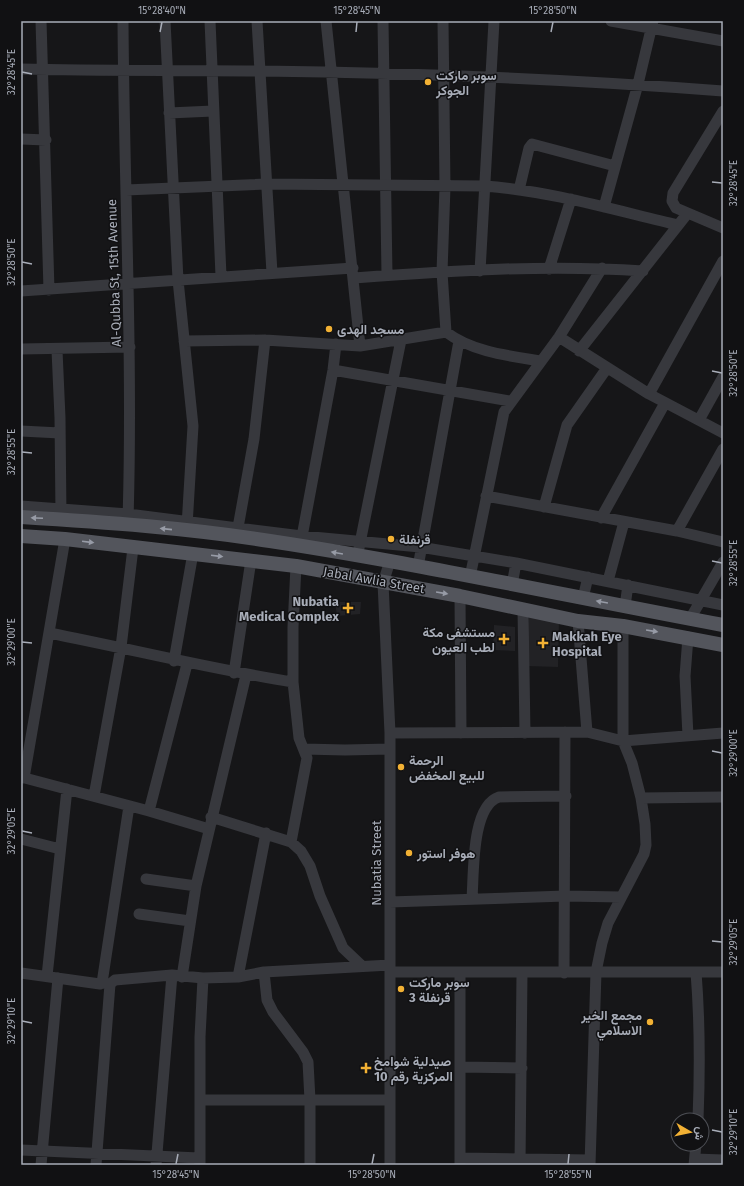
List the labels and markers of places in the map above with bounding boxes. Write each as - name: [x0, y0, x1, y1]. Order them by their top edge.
- place label: سوبر ماركت الجوكر: [435, 68, 497, 99]
- marker: سوبر ماركت الجوكر: [423, 77, 433, 87]
- place label: مسجد الهدى: [337, 322, 404, 338]
- marker: مسجد الهدى: [324, 324, 334, 334]
- place label: قرنفلة: [399, 532, 431, 548]
- marker: قرنفلة: [386, 534, 396, 544]
- place label: Nubatia Medical Complex: [239, 594, 339, 624]
- marker: Nubatia Medical Complex: [342, 602, 354, 614]
- place label: مستشفى مكة لطب العيون: [423, 625, 495, 656]
- place label: Makkah Eye Hospital: [552, 629, 622, 659]
- marker: مستشفى مكة لطب العيون: [498, 633, 510, 645]
- marker: Makkah Eye Hospital: [537, 637, 549, 649]
- place label: الرحمة للبيع المخفض: [409, 753, 485, 785]
- marker: الرحمة للبيع المخفض: [396, 762, 406, 772]
- place label: هوفر استور: [416, 846, 475, 862]
- marker: هوفر استور: [404, 848, 414, 858]
- place label: سوبر ماركت قرنفلة 3: [408, 975, 470, 1006]
- marker: سوبر ماركت قرنفلة 3: [396, 984, 406, 994]
- place label: مجمع الخير الاسلامي: [580, 1008, 642, 1041]
- marker: مجمع الخير الاسلامي: [645, 1017, 655, 1027]
- place label: صيدلية شوامخ المركزية رقم 10: [374, 1054, 453, 1085]
- marker: صيدلية شوامخ المركزية رقم 10: [361, 1063, 371, 1073]

